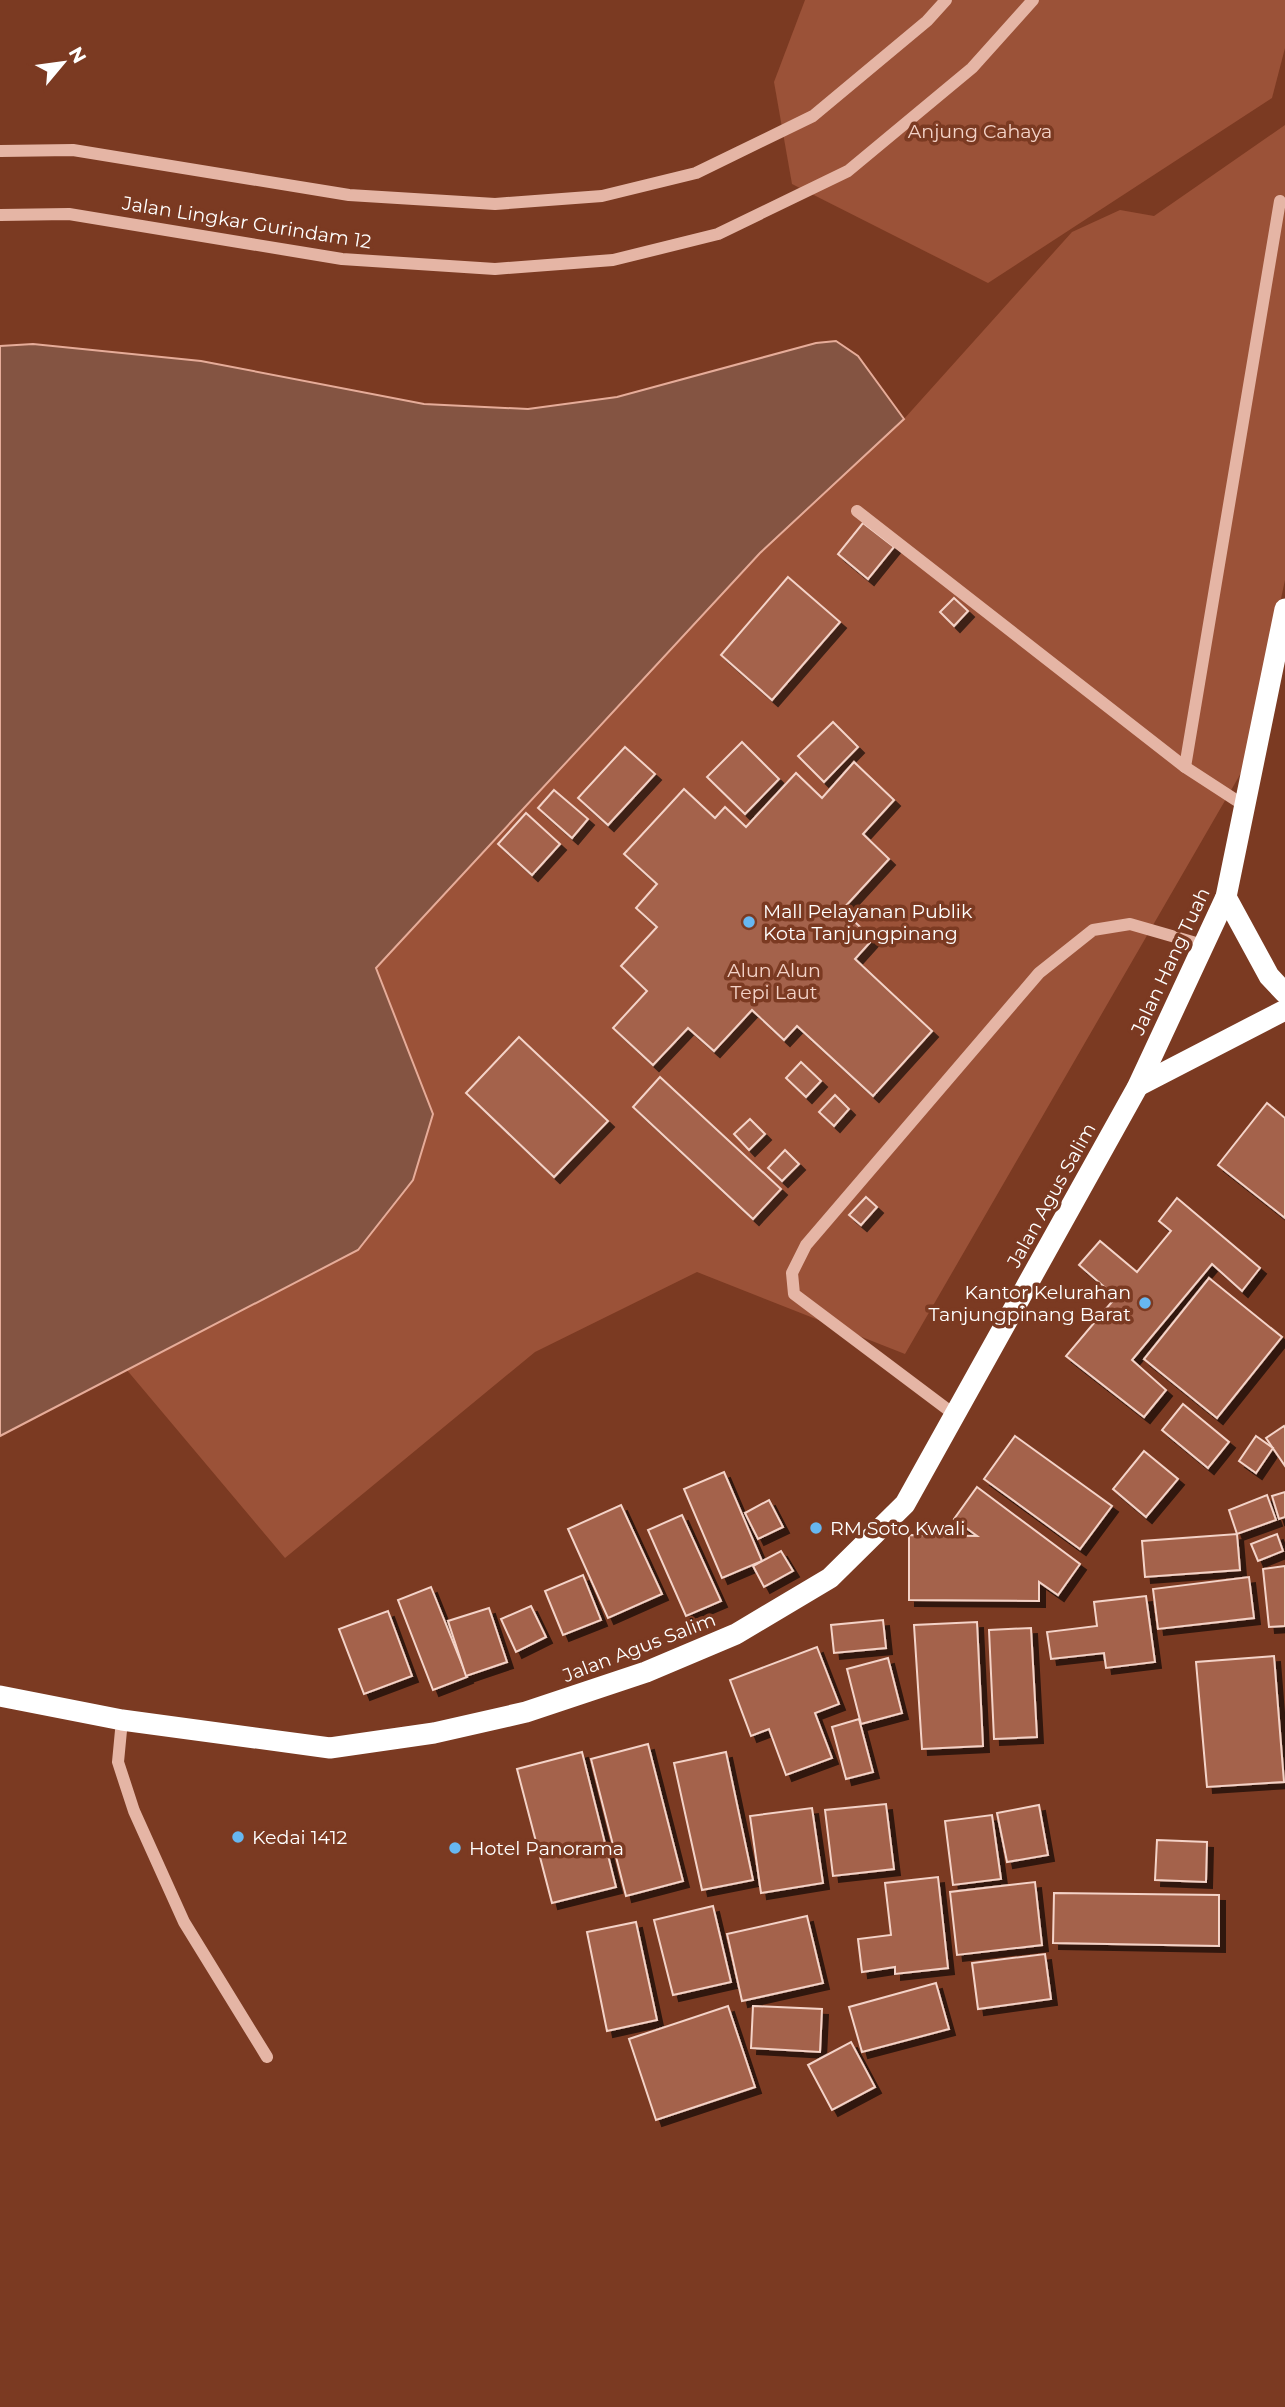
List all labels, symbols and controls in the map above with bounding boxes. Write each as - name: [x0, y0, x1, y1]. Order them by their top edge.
- north arrow: [28, 28, 98, 98]
- text: N: [64, 43, 91, 67]
- park label: Anjung Cahaya: [908, 120, 1052, 143]
- street label: Jalan Lingkar Gurindam 12: [120, 191, 373, 254]
- street label: Jalan Hang Tuah: [1126, 884, 1215, 1039]
- place label: Mall Pelayanan Publik Kota Tanjungpinang: [763, 900, 973, 945]
- marker: Mall Pelayanan Publik Kota Tanjungpinang: [741, 914, 757, 930]
- park label: Alun Alun Tepi Laut: [727, 959, 821, 1004]
- street label: Jalan Agus Salim: [1002, 1119, 1101, 1272]
- place label: Kantor Kelurahan Tanjungpinang Barat: [929, 1281, 1131, 1326]
- marker: Kantor Kelurahan Tanjungpinang Barat: [1137, 1295, 1153, 1311]
- place label: RM Soto Kwali: [830, 1517, 965, 1540]
- marker: RM Soto Kwali: [808, 1520, 824, 1536]
- street label: Jalan Agus Salim: [559, 1608, 719, 1688]
- place label: Kedai 1412: [252, 1826, 348, 1849]
- marker: Kedai 1412: [230, 1829, 246, 1845]
- place label: Hotel Panorama: [469, 1837, 624, 1860]
- marker: Hotel Panorama: [447, 1840, 463, 1856]

